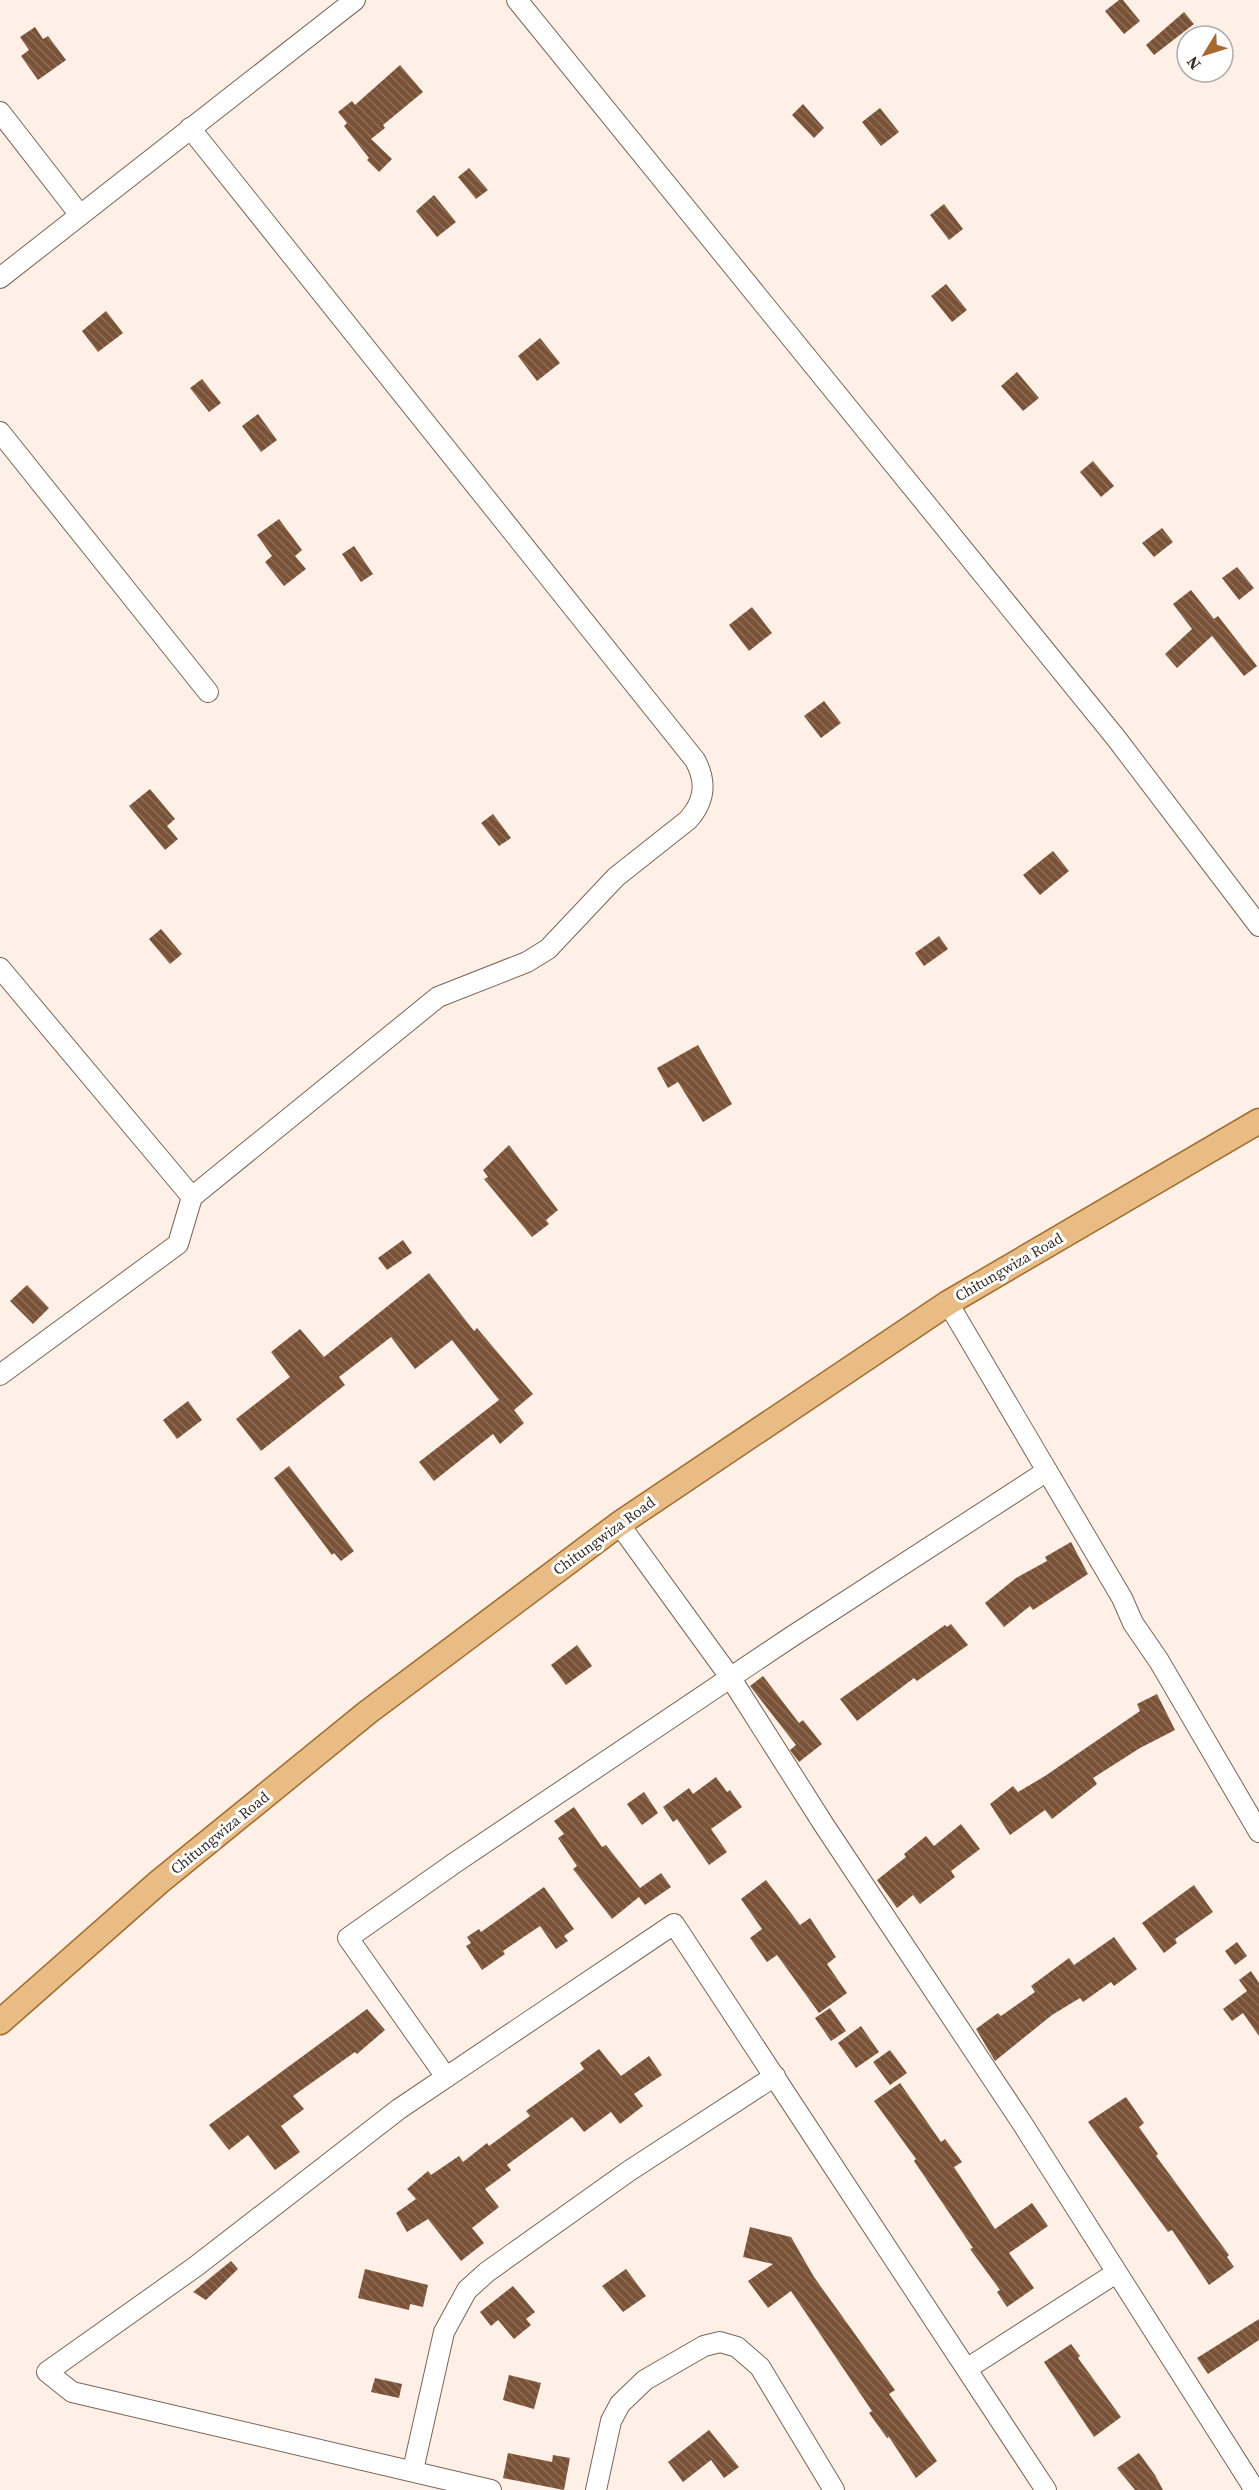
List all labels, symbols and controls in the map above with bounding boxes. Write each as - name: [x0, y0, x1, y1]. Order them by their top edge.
- north arrow: [1175, 24, 1235, 84]
- text: N: [1181, 52, 1205, 75]
- street label: Chitungwiza Road: [951, 1227, 1067, 1306]
- street label: Chitungwiza Road: [548, 1491, 659, 1580]
- street label: Chitungwiza Road: [166, 1786, 274, 1879]

